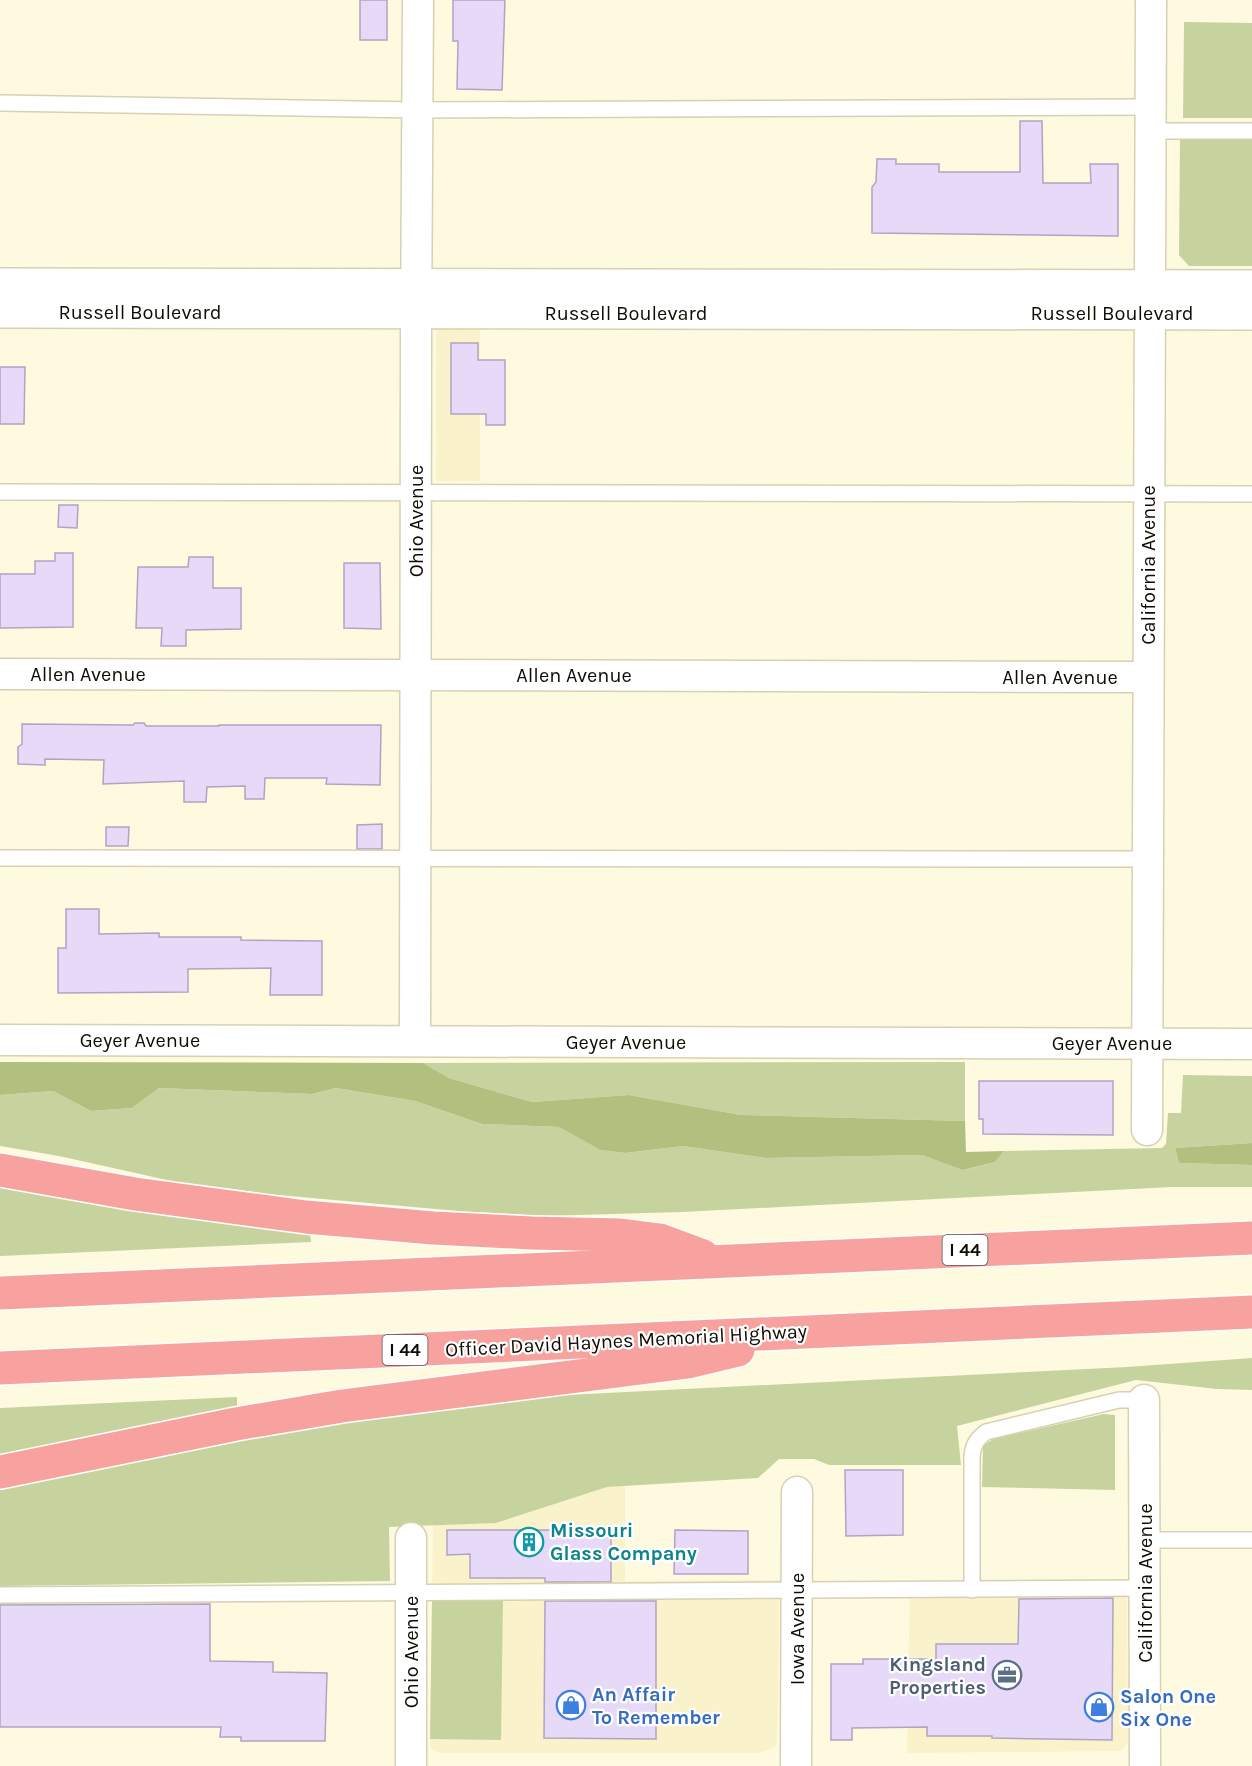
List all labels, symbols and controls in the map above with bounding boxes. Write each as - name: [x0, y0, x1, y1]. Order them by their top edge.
- street label: Russell Boulevard: [58, 301, 222, 324]
- street label: Russell Boulevard: [544, 302, 708, 325]
- street label: Russell Boulevard: [1030, 302, 1194, 325]
- street label: Ohio Avenue: [405, 465, 428, 577]
- street label: California Avenue: [1137, 485, 1160, 645]
- street label: Allen Avenue: [30, 663, 146, 686]
- street label: Allen Avenue: [516, 664, 632, 687]
- street label: Allen Avenue: [1002, 666, 1118, 689]
- street label: Geyer Avenue: [80, 1029, 200, 1052]
- street label: Geyer Avenue: [566, 1031, 686, 1054]
- street label: Geyer Avenue: [1052, 1032, 1172, 1055]
- road number: I 44: [942, 1235, 988, 1265]
- street label: Officer David Haynes Memorial Highway: [445, 1320, 807, 1361]
- road number: I 44: [382, 1335, 428, 1365]
- street label: California Avenue: [1134, 1503, 1157, 1663]
- place label: Missouri Glass Company: [550, 1519, 697, 1565]
- building icon: Missouri Glass Company: [513, 1526, 545, 1558]
- street label: Iowa Avenue: [786, 1573, 809, 1685]
- street label: Ohio Avenue: [400, 1596, 423, 1708]
- place label: Kingsland Properties: [889, 1653, 986, 1699]
- office icon: Kingsland Properties: [991, 1659, 1023, 1691]
- place label: An Affair To Remember: [592, 1683, 720, 1729]
- place label: Salon One Six One: [1120, 1685, 1216, 1731]
- shop icon: An Affair To Remember: [555, 1689, 587, 1721]
- shop icon: Salon One Six One: [1083, 1691, 1115, 1723]

